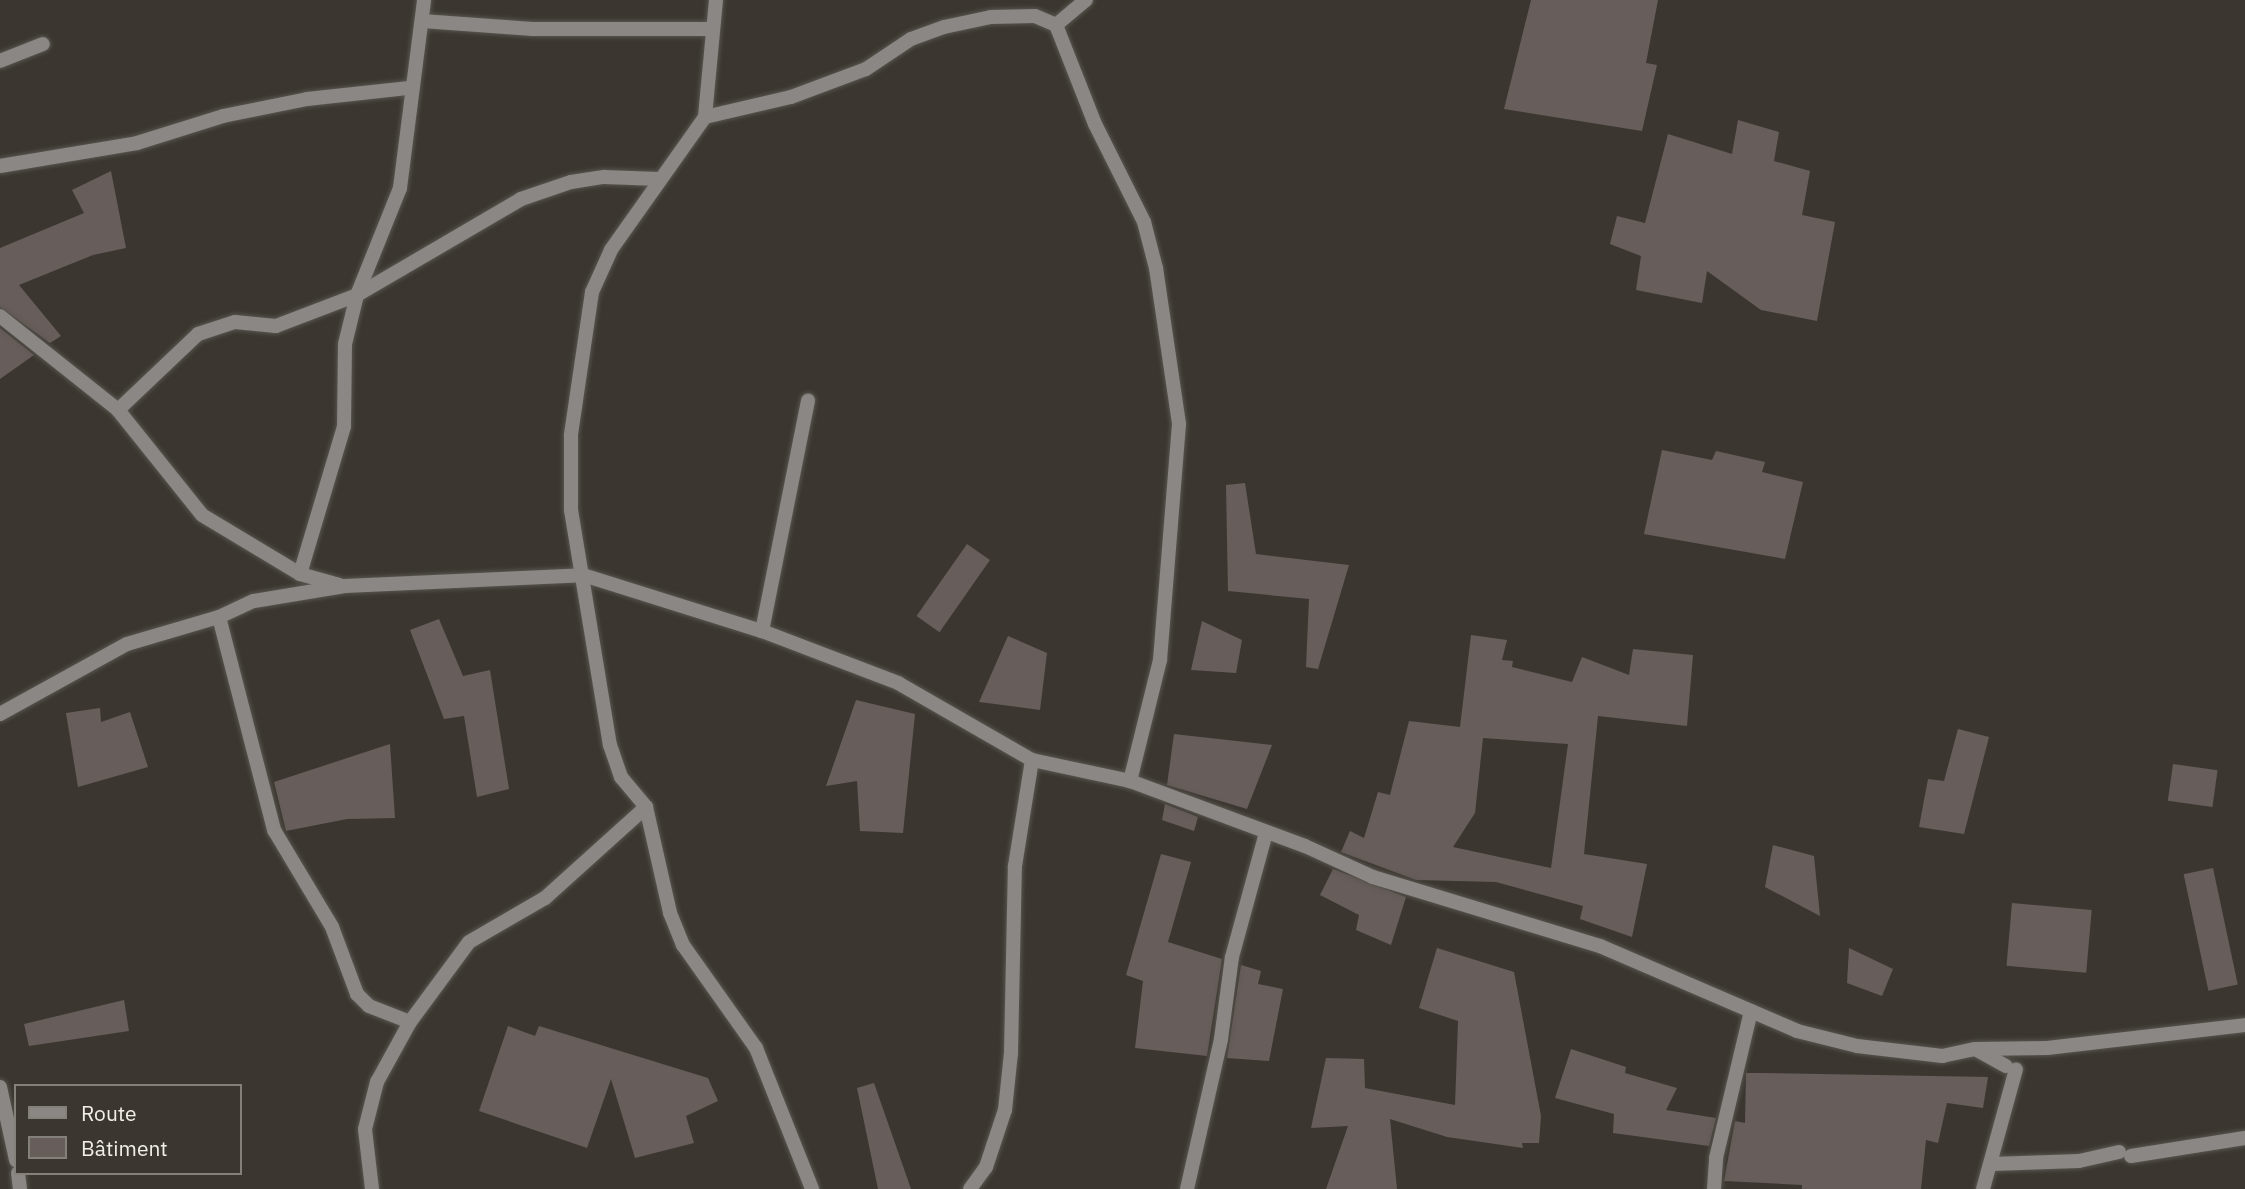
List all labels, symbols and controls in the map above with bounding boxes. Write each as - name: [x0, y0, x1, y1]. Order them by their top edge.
- legend: [14, 1084, 242, 1175]
- text: Route: [81, 1099, 137, 1127]
- text: Bâtiment: [81, 1134, 168, 1162]

